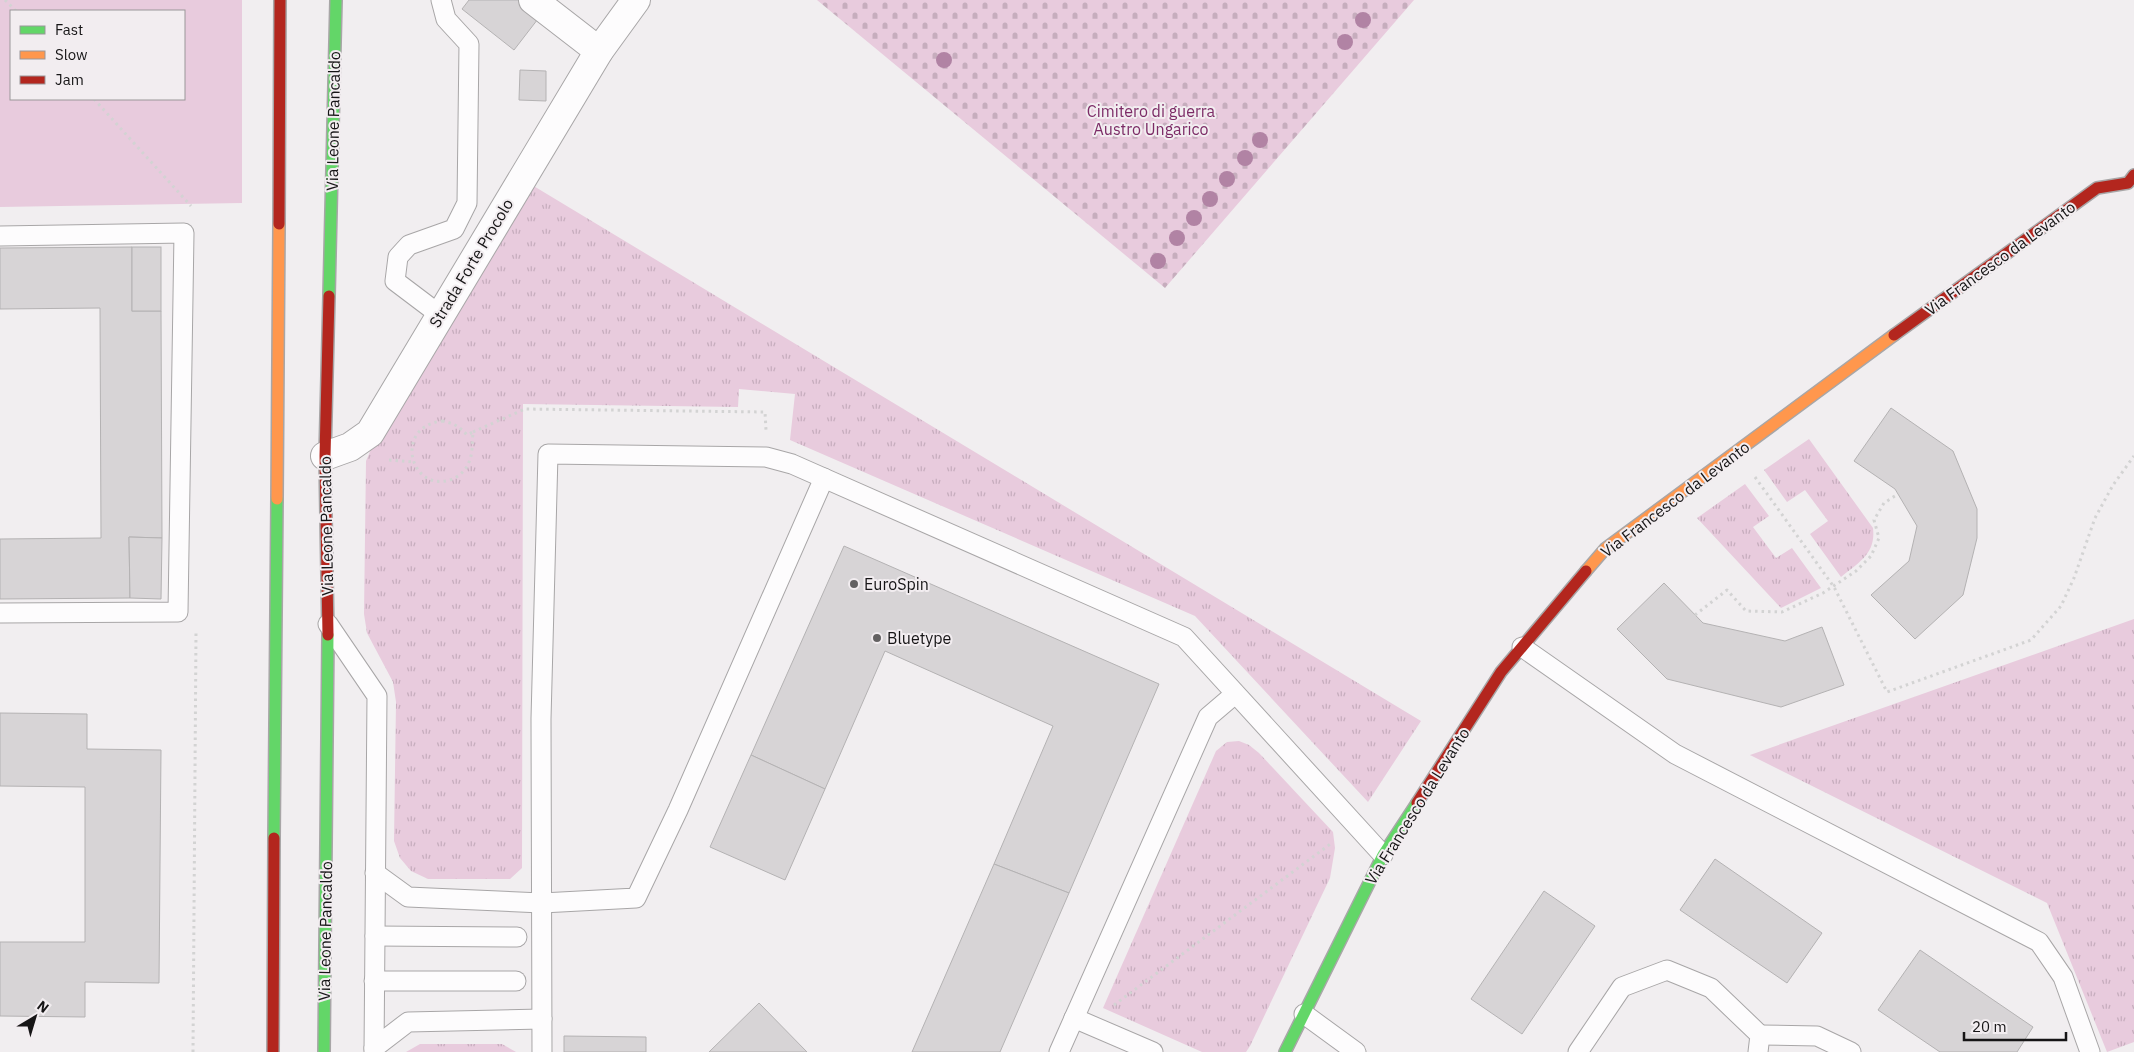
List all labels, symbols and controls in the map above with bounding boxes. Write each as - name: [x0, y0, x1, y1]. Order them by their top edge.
- legend: [10, 10, 185, 100]
- text: Fast: [55, 20, 83, 39]
- text: Slow: [55, 45, 88, 64]
- street label: Via Leone Pancaldo: [322, 51, 344, 191]
- text: Jam: [55, 70, 84, 89]
- park label: Cimitero di guerra Austro Ungarico: [1087, 101, 1216, 139]
- street label: Strada Forte Procolo: [425, 195, 517, 331]
- street label: Via Francesco da Levanto: [1921, 197, 2079, 319]
- street label: Via Francesco da Levanto: [1597, 436, 1753, 562]
- street label: Via Leone Pancaldo: [315, 456, 337, 596]
- place label: EuroSpin: [864, 574, 929, 594]
- marker: EuroSpin: [848, 578, 860, 590]
- place label: Bluetype: [887, 628, 952, 648]
- marker: Bluetype: [871, 632, 883, 644]
- street label: Via Francesco da Levanto: [1360, 724, 1474, 888]
- street label: Via Leone Pancaldo: [314, 861, 336, 1001]
- north arrow: [10, 992, 60, 1042]
- text: N: [33, 997, 53, 1017]
- scale bar: [1964, 1010, 2066, 1042]
- text: 20 m: [1972, 1017, 2007, 1036]

